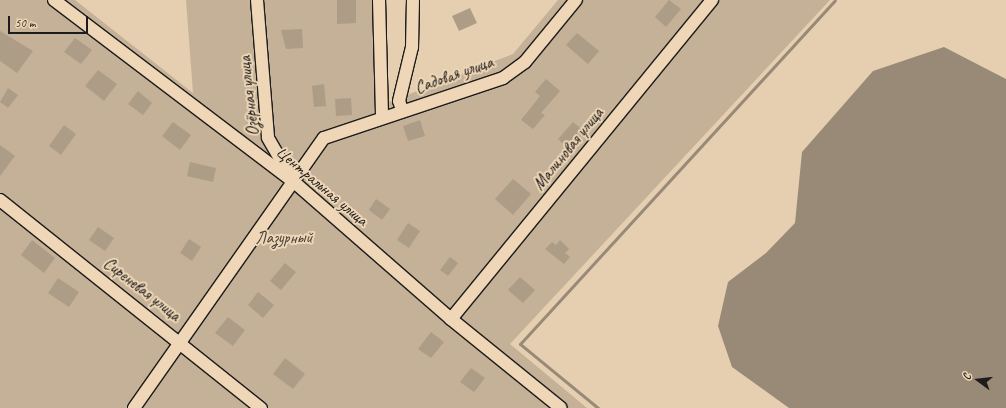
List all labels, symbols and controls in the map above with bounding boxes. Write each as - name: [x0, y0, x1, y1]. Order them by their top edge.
- scale bar: [10, 8, 90, 34]
- text: 50 m: [15, 15, 35, 31]
- street label: Садовая улица: [412, 52, 496, 98]
- street label: Озёрная улица: [235, 54, 263, 138]
- street label: Малиновая улица: [528, 103, 608, 195]
- street label: Центральная улица: [271, 141, 373, 231]
- park label: Лазурный: [255, 228, 313, 248]
- street label: Сиреневая улица: [99, 252, 185, 326]
- north arrow: [958, 360, 998, 400]
- text: С: [959, 372, 974, 381]

